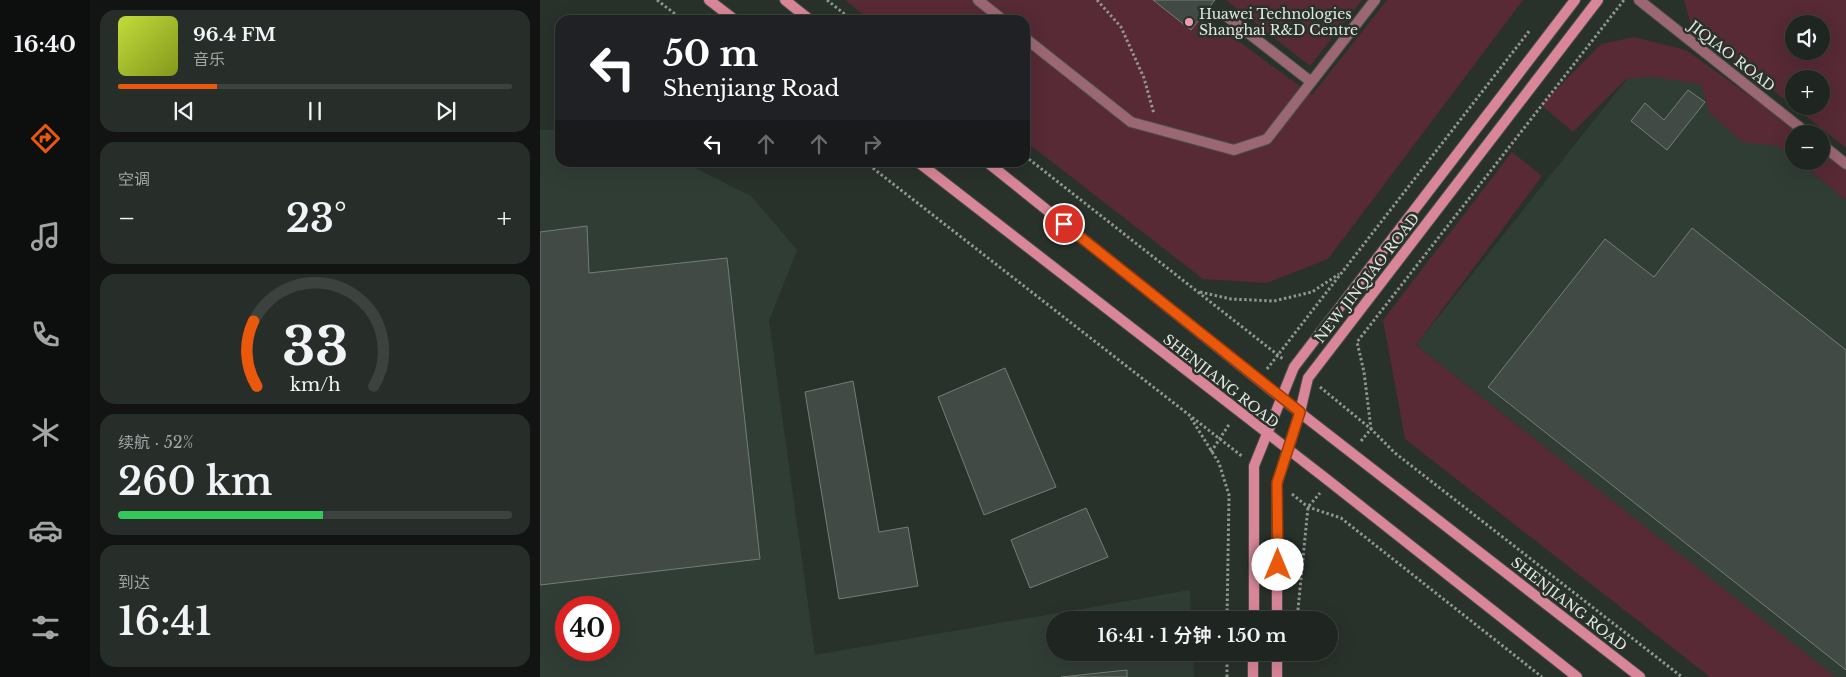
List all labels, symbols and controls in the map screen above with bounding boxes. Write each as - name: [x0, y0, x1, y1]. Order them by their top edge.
- place label: Huawei Technologies Shanghai R&D Centre: [1199, 5, 1358, 39]
- map controls: [1785, 15, 1830, 170]
- button: sound: [1785, 15, 1830, 60]
- marker: Huawei Technologies Shanghai R&D Centre: [1183, 16, 1195, 28]
- street label: JIQIAO ROAD: [1684, 16, 1779, 95]
- text: 96.4 FM: [193, 23, 276, 46]
- text: 16:40: [14, 31, 76, 58]
- text: 50 m: [663, 32, 758, 75]
- icon: left: [580, 35, 645, 100]
- text: 音乐: [193, 49, 225, 69]
- button: +: [1785, 70, 1830, 115]
- text: Shenjiang Road: [663, 75, 839, 102]
- icon: previous: [170, 97, 198, 125]
- icon: pause: [301, 97, 329, 125]
- icon: next: [432, 97, 460, 125]
- icon: directions: [28, 121, 63, 156]
- button: −: [1785, 125, 1830, 170]
- icon: left: [699, 130, 727, 158]
- icon: ahead: [752, 130, 780, 158]
- icon: ahead: [805, 130, 833, 158]
- icon: right: [858, 130, 886, 158]
- text: 空调: [118, 169, 150, 189]
- text: 23°: [286, 195, 347, 242]
- text: −: [118, 201, 136, 236]
- text: +: [497, 201, 512, 236]
- pin: [1043, 203, 1085, 245]
- street label: NEW JINQIAO ROAD: [1311, 209, 1423, 347]
- icon: arrive: [1050, 210, 1078, 238]
- icon: music: [28, 219, 63, 254]
- text: 33: [282, 315, 348, 379]
- icon: phone: [28, 317, 63, 352]
- street label: SHENJIANG ROAD: [1159, 330, 1283, 432]
- text: km/h: [290, 374, 340, 396]
- icon: climate: [28, 415, 63, 450]
- text: 续航 · 52%: [118, 432, 193, 452]
- text: 260 km: [118, 458, 272, 505]
- icon: car: [28, 513, 63, 548]
- position arrow: [1251, 538, 1303, 590]
- street label: SHENJIANG ROAD: [1507, 553, 1631, 655]
- text: 到达: [118, 572, 150, 592]
- speed limit sign: 40: [555, 596, 620, 661]
- text: 16:41: [118, 598, 212, 645]
- icon: filters: [28, 610, 63, 645]
- text: 16:41 · 1 分钟 · 150 m: [1097, 624, 1287, 647]

